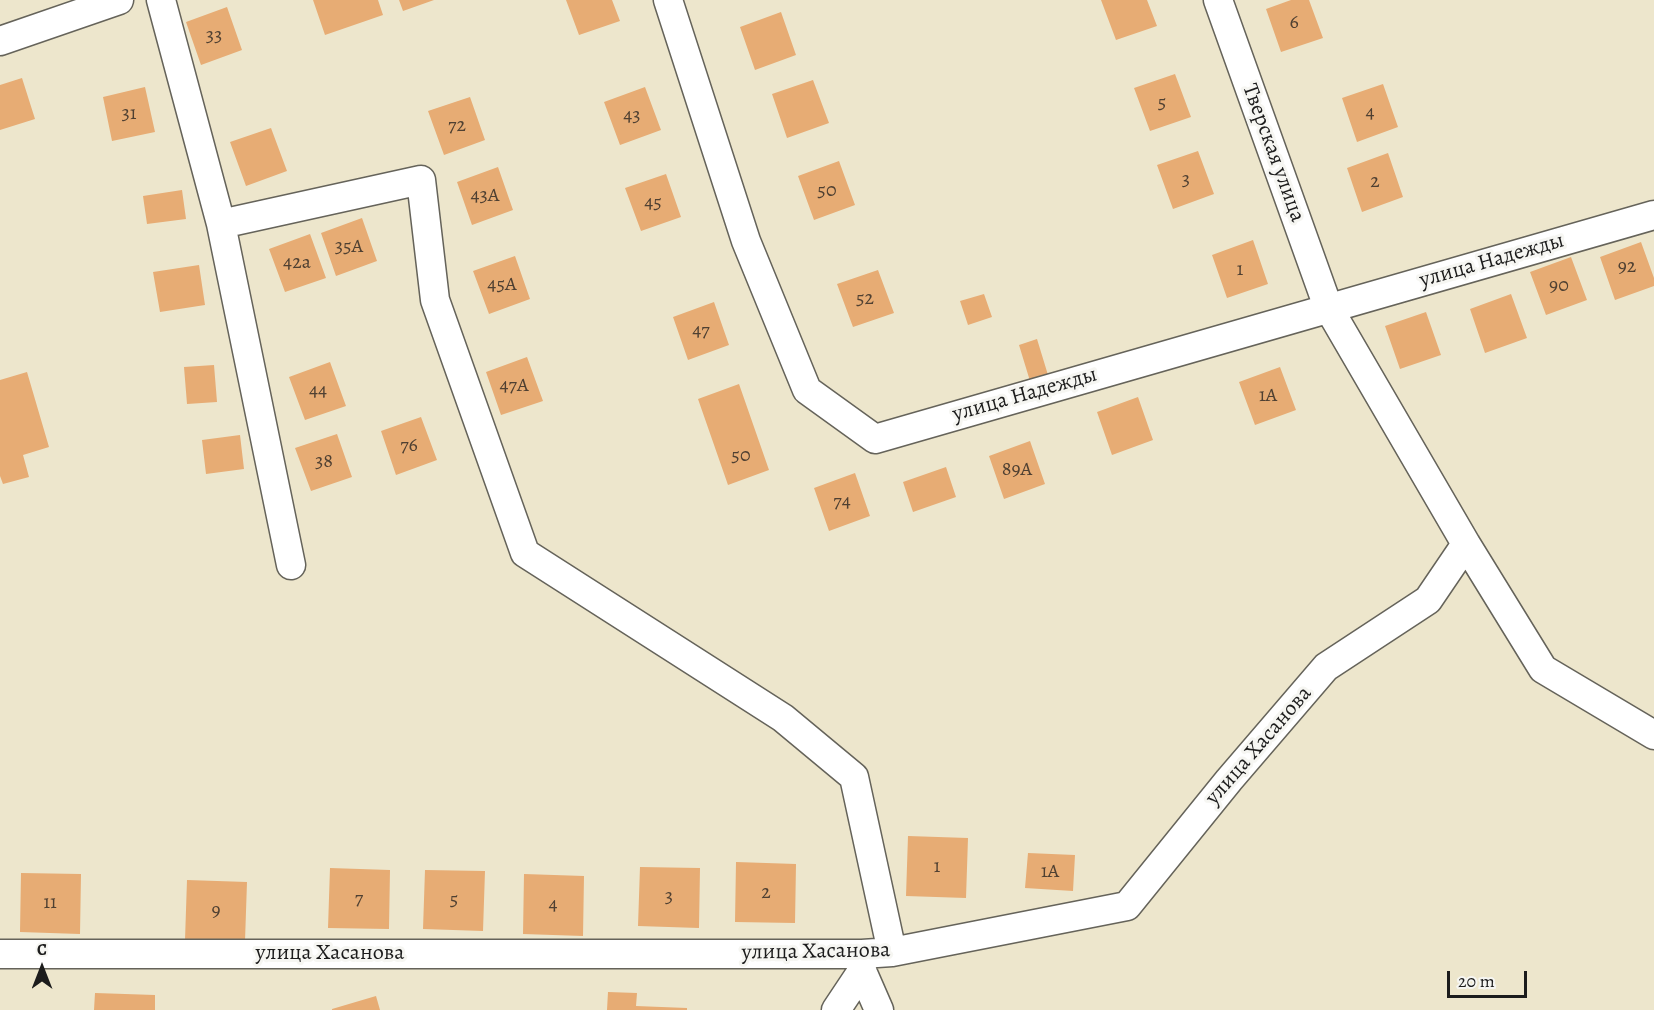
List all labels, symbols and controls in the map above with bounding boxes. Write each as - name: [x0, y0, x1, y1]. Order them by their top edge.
- house number: 6: [1289, 11, 1299, 35]
- house number: 33: [206, 24, 222, 48]
- street label: Тверская улица: [1236, 80, 1310, 226]
- house number: 5: [1158, 91, 1166, 115]
- house number: 4: [1365, 101, 1375, 125]
- house number: 31: [121, 102, 137, 126]
- house number: 43: [623, 104, 641, 128]
- house number: 72: [448, 114, 466, 138]
- house number: 3: [1182, 168, 1190, 192]
- house number: 2: [1370, 170, 1380, 194]
- house number: 50: [817, 179, 837, 203]
- house number: 43А: [470, 184, 500, 208]
- house number: 45: [644, 191, 662, 215]
- street label: улица Надежды: [1417, 228, 1567, 294]
- house number: 35А: [335, 235, 363, 259]
- house number: 42а: [283, 251, 311, 275]
- house number: 92: [1618, 255, 1636, 279]
- house number: 1: [1237, 258, 1243, 282]
- house number: 45А: [487, 273, 517, 297]
- house number: 90: [1549, 274, 1569, 298]
- house number: 52: [856, 287, 874, 311]
- house number: 47: [692, 319, 710, 343]
- street label: улица Надежды: [950, 362, 1100, 428]
- house number: 47А: [499, 374, 529, 398]
- house number: 44: [309, 379, 327, 403]
- house number: 1А: [1259, 384, 1277, 408]
- house number: 76: [400, 434, 418, 458]
- house number: 50: [731, 444, 751, 468]
- house number: 38: [315, 450, 333, 474]
- house number: 89А: [1002, 458, 1032, 482]
- house number: 74: [833, 490, 851, 514]
- street label: улица Хасанова: [1200, 681, 1318, 811]
- house number: 1: [934, 855, 940, 879]
- house number: 1А: [1041, 860, 1059, 884]
- house number: 2: [761, 881, 771, 905]
- house number: 3: [665, 885, 673, 909]
- house number: 7: [355, 887, 363, 911]
- house number: 5: [450, 888, 458, 912]
- house number: 11: [43, 891, 57, 915]
- house number: 4: [548, 893, 558, 917]
- house number: 9: [211, 899, 221, 923]
- north arrow: [12, 938, 72, 998]
- street label: улица Хасанова: [741, 938, 891, 966]
- text: С: [37, 939, 47, 961]
- street label: улица Хасанова: [256, 941, 404, 967]
- scale bar: [1450, 959, 1530, 997]
- text: 20 m: [1458, 969, 1495, 993]

